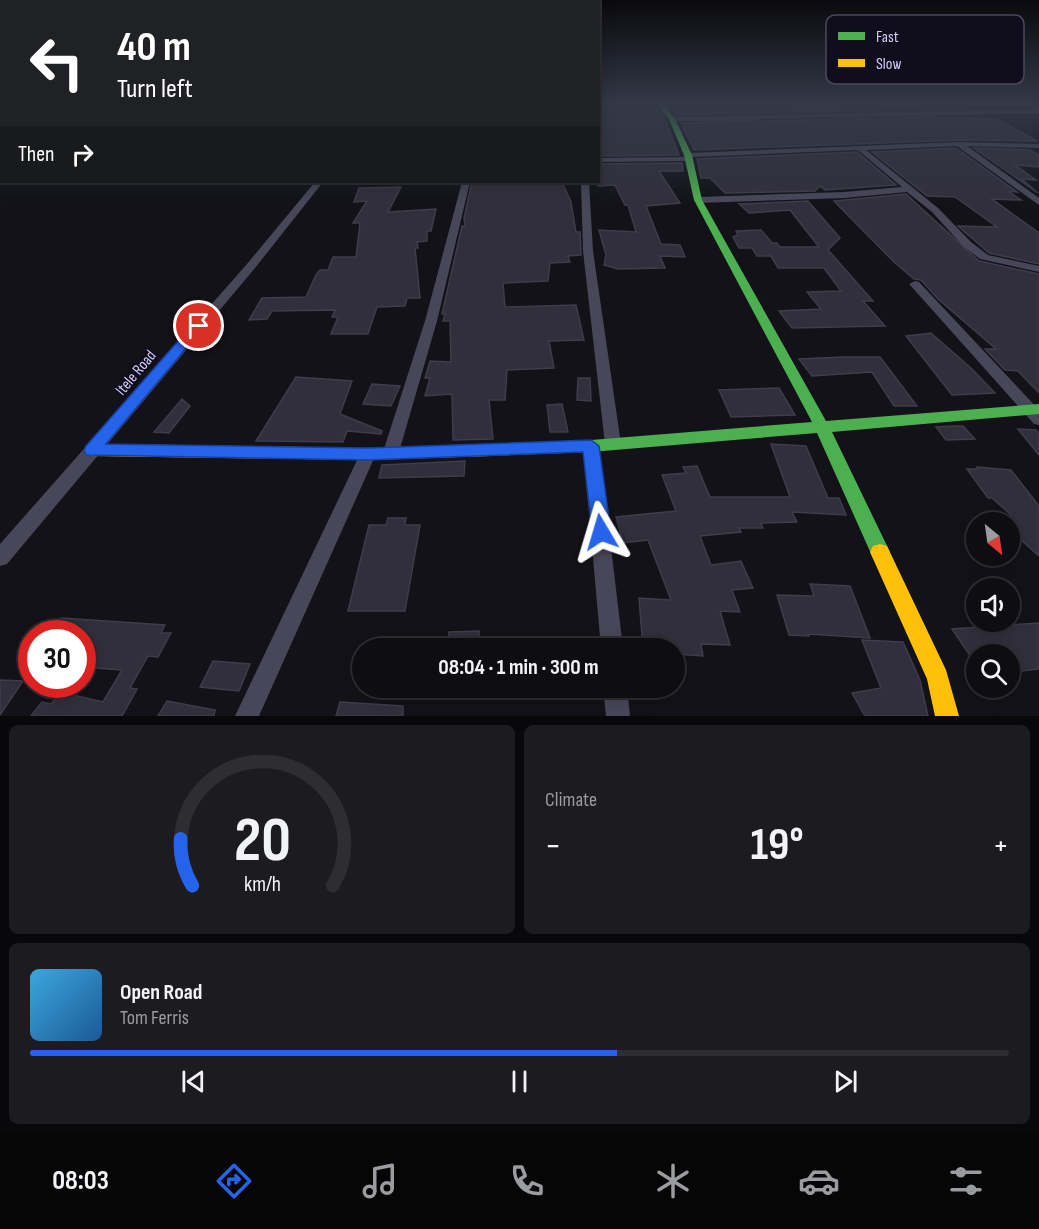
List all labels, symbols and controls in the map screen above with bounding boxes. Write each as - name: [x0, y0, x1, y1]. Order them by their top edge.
- legend: [826, 15, 1024, 84]
- text: 40 m: [117, 22, 191, 73]
- icon: left: [18, 24, 96, 102]
- text: Fast: [876, 28, 899, 47]
- text: Slow: [876, 55, 901, 74]
- text: Turn left: [117, 73, 193, 105]
- icon: right: [66, 138, 99, 171]
- text: Then: [18, 141, 54, 168]
- pin: [173, 300, 224, 351]
- icon: arrive: [182, 309, 215, 342]
- street label: Itele Road: [112, 347, 160, 399]
- position arrow: [569, 500, 633, 564]
- north arrow: [966, 512, 1020, 566]
- map controls: [966, 512, 1020, 698]
- button: sound: [966, 578, 1020, 632]
- speed limit sign: 30: [18, 620, 96, 698]
- button: search: [966, 644, 1020, 698]
- text: 08:04 · 1 min · 300 m: [438, 654, 599, 681]
- text: Climate: [545, 788, 597, 812]
- text: 20: [233, 804, 291, 879]
- text: 19°: [750, 818, 804, 873]
- text: −: [545, 826, 561, 866]
- text: +: [993, 826, 1009, 866]
- text: km/h: [243, 873, 281, 898]
- text: Open Road: [120, 979, 202, 1006]
- text: Tom Ferris: [120, 1006, 189, 1030]
- icon: previous: [177, 1065, 210, 1098]
- icon: pause: [503, 1065, 536, 1098]
- icon: next: [829, 1065, 862, 1098]
- icon: directions: [213, 1160, 255, 1202]
- icon: music: [359, 1160, 401, 1202]
- icon: phone: [506, 1160, 548, 1202]
- icon: climate: [652, 1160, 694, 1202]
- icon: car: [798, 1160, 840, 1202]
- icon: filters: [945, 1160, 987, 1202]
- text: 08:03: [52, 1165, 109, 1197]

